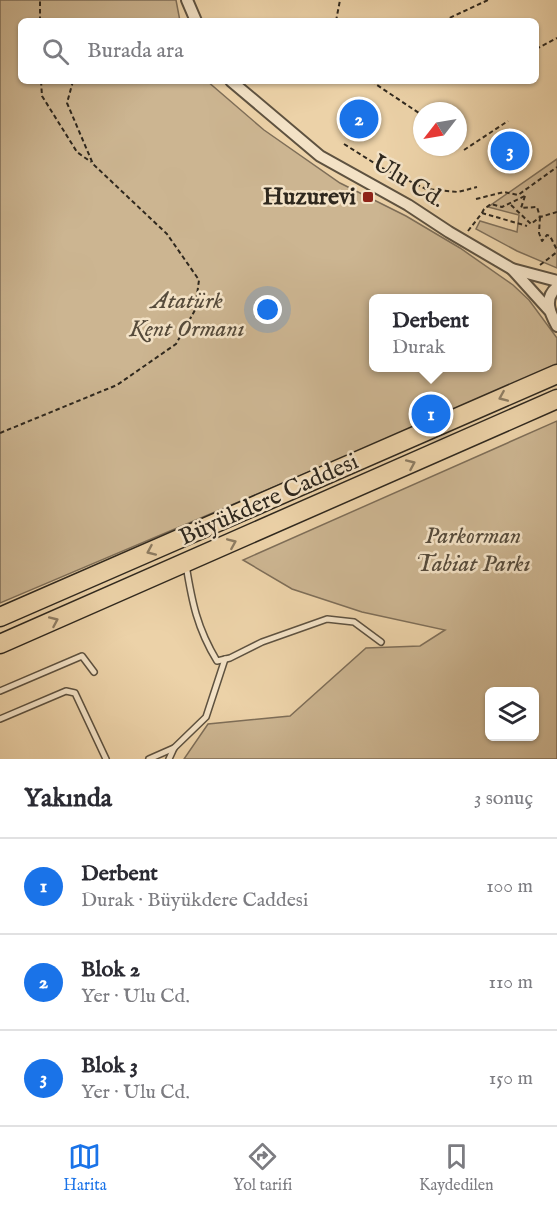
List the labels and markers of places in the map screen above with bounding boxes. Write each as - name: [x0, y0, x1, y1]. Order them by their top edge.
- pin: 2: [340, 96, 378, 142]
- pin: 3: [490, 128, 530, 174]
- place label: Huzurevi: [263, 182, 357, 213]
- marker: Huzurevi: [361, 190, 375, 204]
- pin: 1: [412, 392, 450, 436]

